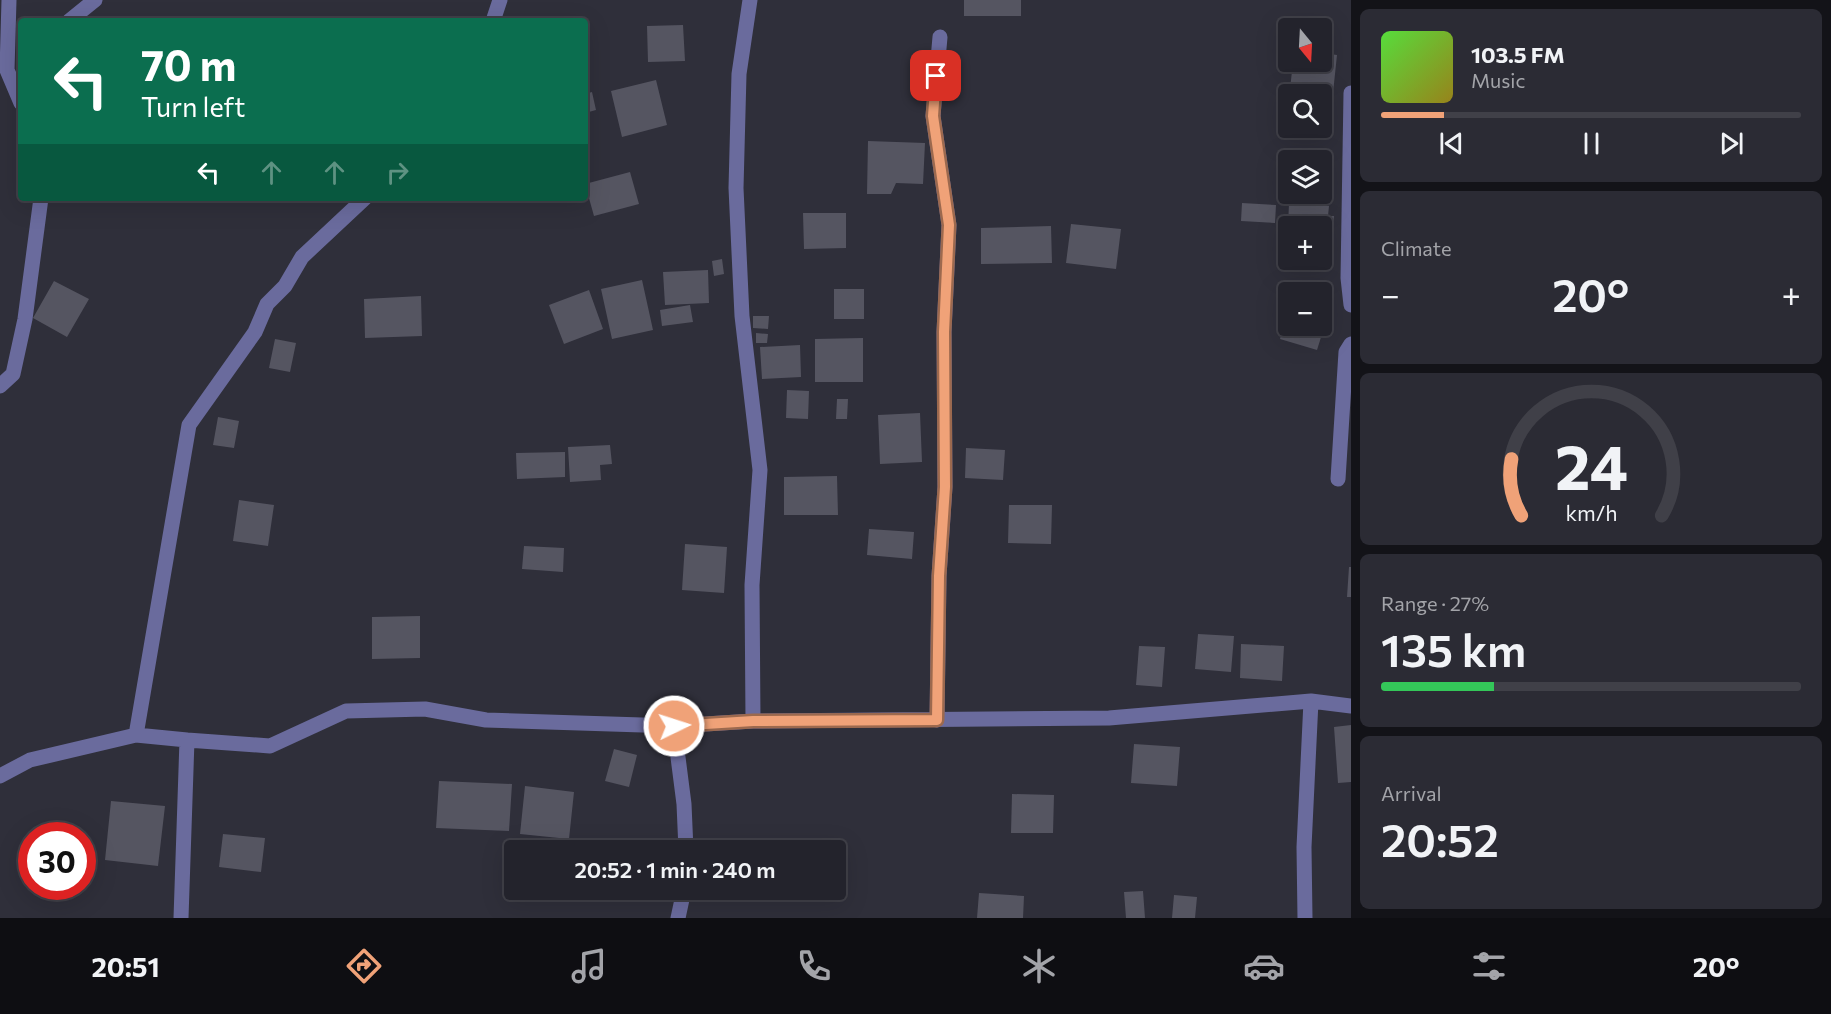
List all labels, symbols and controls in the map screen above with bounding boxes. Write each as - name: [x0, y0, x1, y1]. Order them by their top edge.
- north arrow: [1278, 18, 1332, 72]
- map controls: [1278, 18, 1332, 336]
- text: 70 m: [141, 38, 236, 90]
- text: 103.5 FM: [1471, 41, 1565, 68]
- icon: left: [42, 42, 120, 120]
- pin: [910, 50, 961, 101]
- icon: arrive: [919, 59, 952, 92]
- text: Music: [1471, 68, 1525, 92]
- button: search: [1278, 84, 1332, 138]
- text: Turn left: [141, 90, 245, 123]
- icon: previous: [1435, 127, 1468, 160]
- icon: pause: [1575, 127, 1608, 160]
- icon: next: [1715, 127, 1748, 160]
- button: layers: [1278, 150, 1332, 204]
- icon: left: [192, 156, 225, 189]
- icon: ahead: [255, 156, 288, 189]
- icon: ahead: [318, 156, 351, 189]
- icon: right: [381, 156, 414, 189]
- button: +: [1278, 216, 1332, 270]
- text: Climate: [1381, 236, 1451, 260]
- text: 20°: [1552, 266, 1629, 321]
- text: −: [1381, 273, 1400, 314]
- text: +: [1782, 273, 1801, 314]
- button: −: [1278, 282, 1332, 336]
- text: 24: [1555, 427, 1627, 503]
- text: km/h: [1565, 499, 1617, 525]
- text: Range · 27%: [1381, 591, 1489, 615]
- text: 135 km: [1381, 621, 1526, 676]
- position arrow: [642, 694, 706, 758]
- text: Arrival: [1381, 781, 1442, 805]
- text: 20:52: [1381, 811, 1499, 866]
- speed limit sign: 30: [18, 822, 96, 900]
- text: 20:52 · 1 min · 240 m: [575, 856, 775, 883]
- icon: directions: [343, 945, 385, 987]
- icon: music: [568, 945, 610, 987]
- icon: phone: [793, 945, 835, 987]
- icon: climate: [1018, 945, 1060, 987]
- icon: car: [1243, 945, 1285, 987]
- icon: filters: [1468, 945, 1510, 987]
- text: 20:51: [92, 950, 160, 983]
- text: 20°: [1693, 950, 1739, 983]

